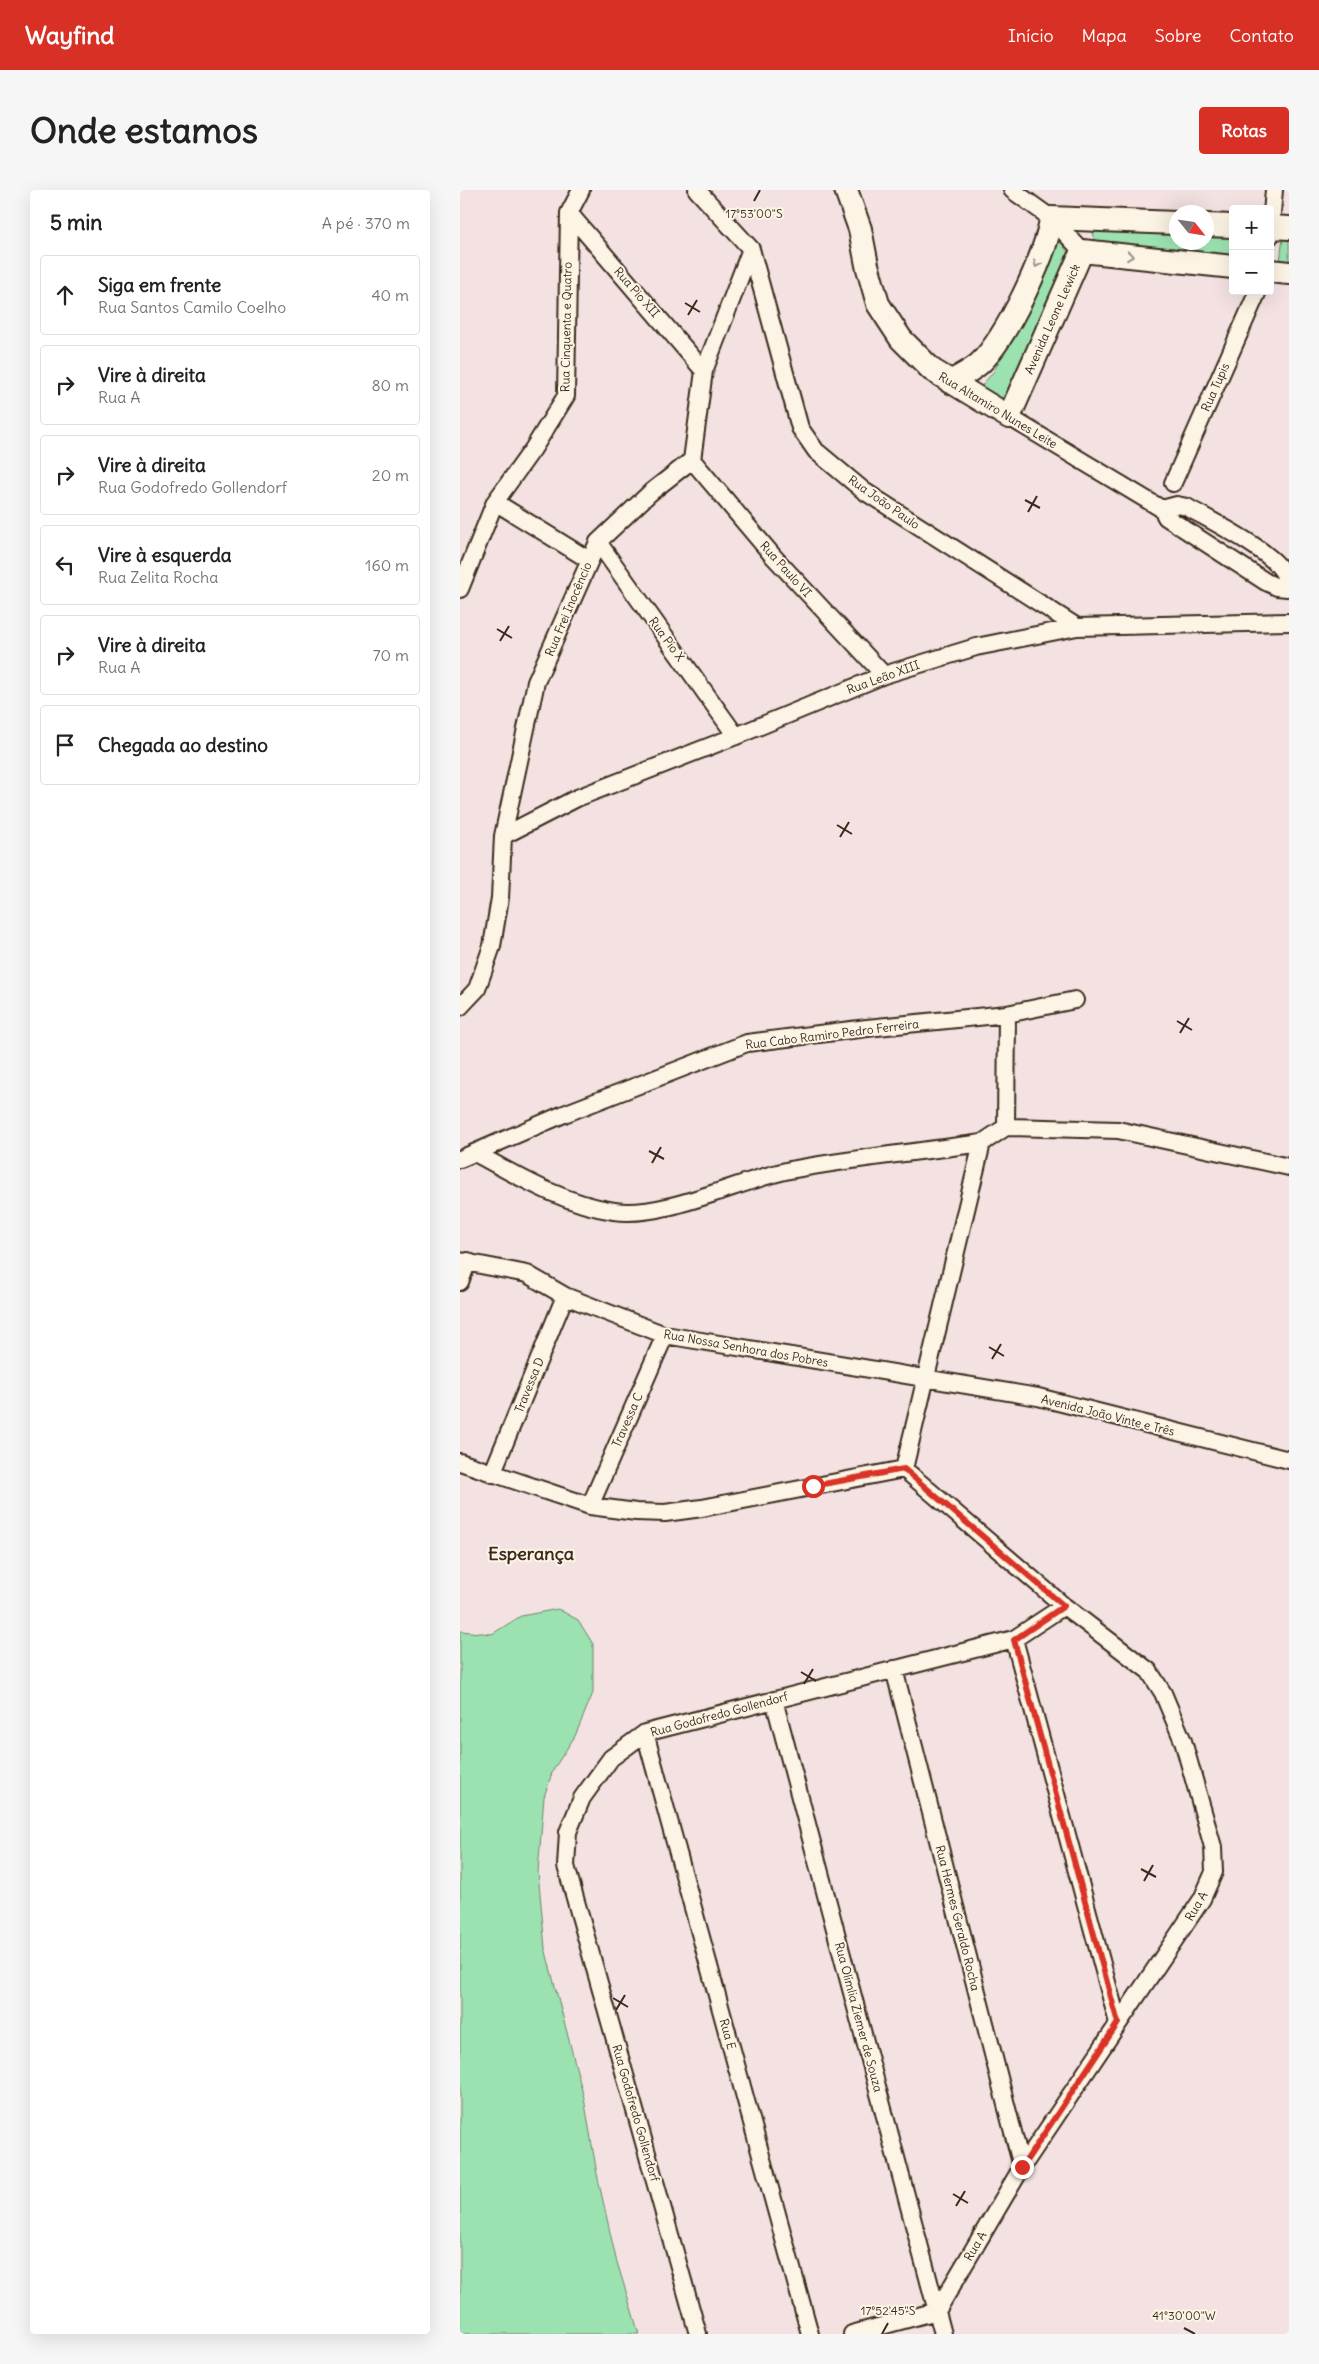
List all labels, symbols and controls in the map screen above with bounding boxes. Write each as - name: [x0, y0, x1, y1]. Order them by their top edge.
- text: Wayfind: [25, 20, 114, 50]
- text: Início: [1008, 24, 1054, 47]
- text: Mapa: [1082, 24, 1127, 47]
- text: Sobre: [1155, 24, 1201, 47]
- text: Contato: [1229, 24, 1294, 47]
- button: Rotas: [1199, 107, 1289, 154]
- text: Onde estamos: [30, 108, 258, 152]
- north arrow: [1169, 205, 1214, 250]
- map controls: [1229, 205, 1274, 295]
- button: +: [1229, 205, 1274, 250]
- text: 17°53'00"S: [725, 206, 783, 221]
- text: 5 min: [50, 209, 102, 236]
- text: A pé · 370 m: [322, 213, 410, 233]
- one-way arrow: [1127, 250, 1135, 261]
- button: −: [1229, 250, 1274, 295]
- one-way arrow: [1032, 259, 1043, 268]
- street label: Rua Cinquenta e Quatro: [557, 262, 575, 392]
- street label: Avenida Leone Lewick: [1021, 262, 1083, 376]
- street label: Rua Pio XII: [611, 264, 663, 320]
- text: Siga em frente: [98, 273, 221, 297]
- icon: ahead: [51, 281, 79, 309]
- text: 40 m: [371, 285, 409, 305]
- text: Rua Santos Camilo Coelho: [98, 297, 286, 317]
- street label: Rua Tupis: [1198, 360, 1232, 414]
- text: Vire à direita: [98, 363, 206, 387]
- street label: Rua Altamiro Nunes Leite: [936, 369, 1060, 451]
- icon: right: [51, 371, 79, 399]
- text: 80 m: [371, 375, 409, 395]
- text: Rua A: [98, 387, 141, 407]
- text: Vire à direita: [98, 453, 206, 477]
- icon: right: [51, 461, 79, 489]
- text: 20 m: [372, 465, 409, 485]
- street label: Rua João Paulo: [845, 472, 923, 532]
- text: Rua Godofredo Gollendorf: [98, 477, 287, 497]
- street label: Rua Paulo VI: [757, 538, 815, 600]
- text: Vire à esquerda: [98, 543, 232, 567]
- icon: left: [51, 551, 79, 579]
- text: 160 m: [365, 555, 409, 575]
- street label: Rua Frei Inocêncio: [541, 559, 595, 658]
- text: Rua Zelita Rocha: [98, 567, 218, 587]
- street label: Rua Pio X: [646, 614, 688, 665]
- text: Vire à direita: [98, 633, 206, 657]
- icon: right: [51, 641, 79, 669]
- text: 70 m: [373, 645, 409, 665]
- text: Rua A: [98, 657, 141, 677]
- street label: Rua Leão XIII: [845, 657, 921, 697]
- icon: arrive: [51, 731, 79, 759]
- text: Chegada ao destino: [98, 733, 268, 757]
- street label: Rua Cabo Ramiro Pedro Ferreira: [744, 1016, 920, 1052]
- street label: Rua Nossa Senhora dos Pobres: [663, 1326, 829, 1370]
- street label: Travessa D: [511, 1355, 547, 1415]
- street label: Travessa C: [608, 1390, 646, 1449]
- street label: Avenida João Vinte e Três: [1040, 1391, 1176, 1439]
- route start: [802, 1475, 825, 1498]
- district label: Esperança: [488, 1542, 574, 1565]
- street label: Rua Godofredo Gollendorf: [649, 1688, 790, 1740]
- street label: Rua Hermes Geraldo Rocha: [933, 1844, 983, 1993]
- street label: Rua A: [1181, 1888, 1211, 1924]
- street label: Rua Olímlia Ziemer de Souza: [832, 1940, 886, 2094]
- street label: Rua E: [717, 2017, 739, 2051]
- street label: Rua Godofredo Gollendorf: [609, 2043, 663, 2184]
- route end: [1011, 2156, 1034, 2179]
- street label: Rua A: [960, 2228, 990, 2264]
- text: 17°52'45"S: [861, 2303, 916, 2318]
- text: 41°30'00"W: [1152, 2308, 1216, 2323]

